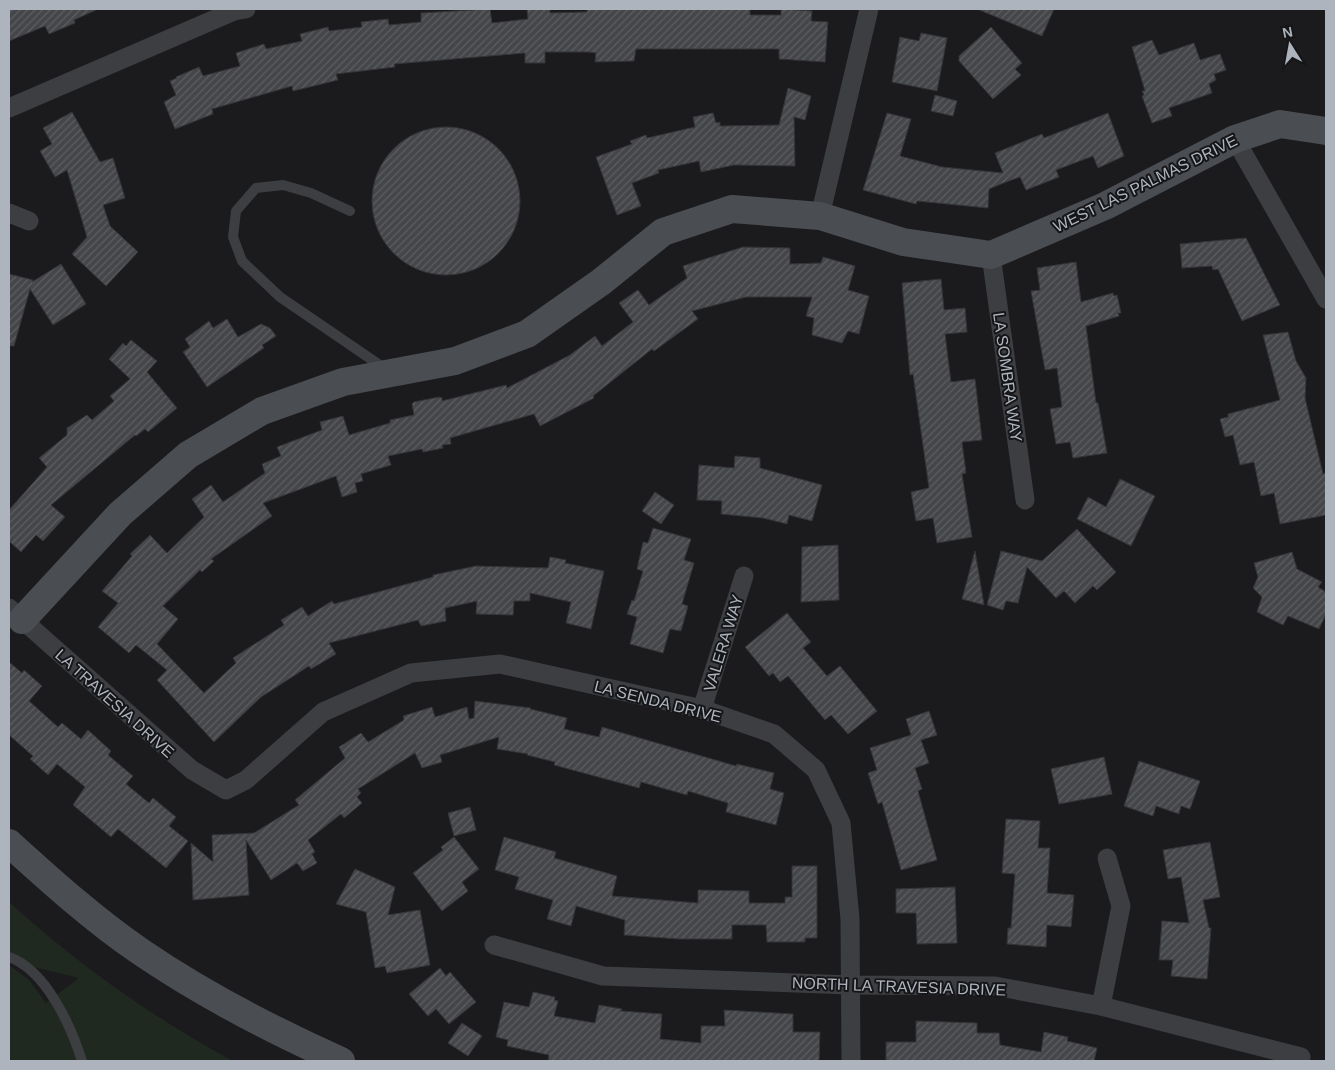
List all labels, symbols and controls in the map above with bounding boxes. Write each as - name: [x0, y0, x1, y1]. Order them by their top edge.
- north arrow: [1265, 20, 1315, 70]
- text: N: [1281, 23, 1294, 41]
- street label: WEST LAS PALMAS DRIVE: [1051, 132, 1240, 235]
- street label: LA SOMBRA WAY: [990, 311, 1025, 443]
- street label: VALERA WAY: [701, 592, 746, 694]
- street label: LA TRAVESIA DRIVE: [52, 646, 177, 761]
- street label: LA SENDA DRIVE: [592, 677, 723, 726]
- street label: NORTH LA TRAVESIA DRIVE: [792, 974, 1006, 999]

